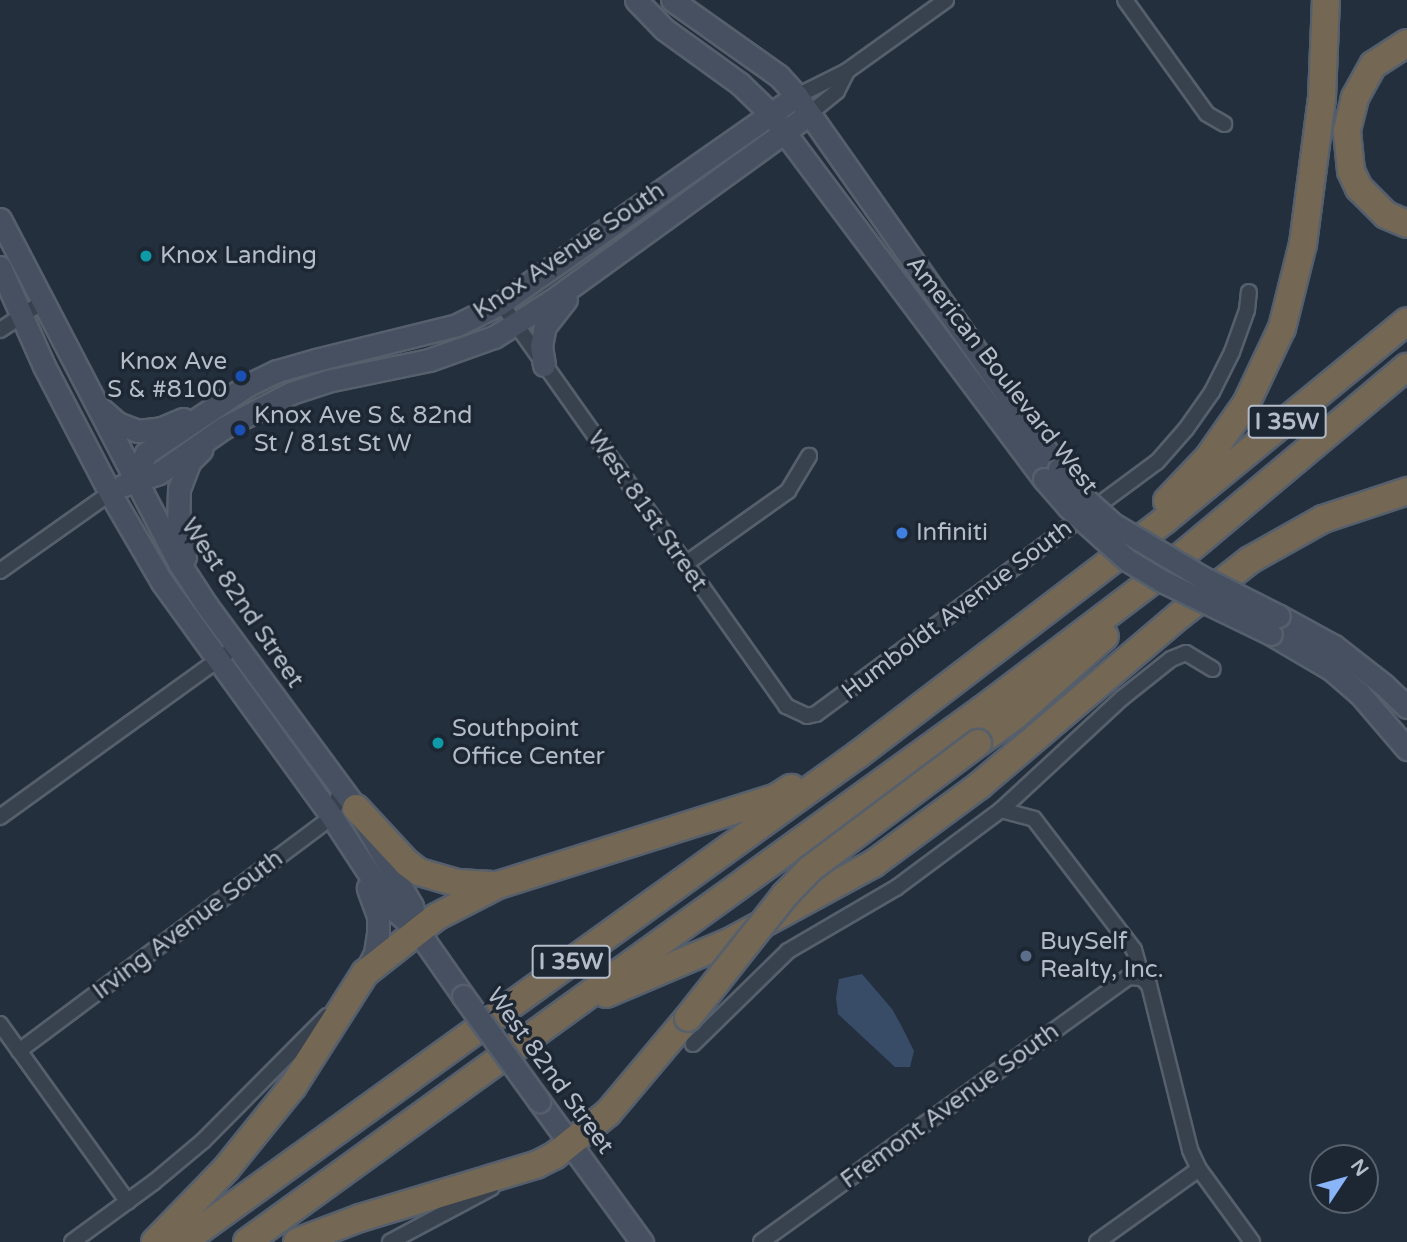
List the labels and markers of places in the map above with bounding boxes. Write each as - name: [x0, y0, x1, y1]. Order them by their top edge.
- place label: Knox Landing: [160, 242, 317, 270]
- marker: Knox Landing: [138, 248, 154, 264]
- place label: Knox Ave S & #8100: [107, 348, 227, 404]
- marker: Knox Ave S & #8100: [233, 368, 249, 384]
- place label: Knox Ave S & 82nd St / 81st St W: [254, 402, 472, 458]
- marker: Knox Ave S & 82nd St / 81st St W: [232, 422, 248, 438]
- place label: Infiniti: [916, 519, 988, 547]
- marker: Infiniti: [894, 525, 910, 541]
- place label: Southpoint Office Center: [452, 715, 605, 771]
- marker: Southpoint Office Center: [430, 735, 446, 751]
- place label: BuySelf Realty, Inc.: [1040, 928, 1164, 984]
- marker: BuySelf Realty, Inc.: [1018, 948, 1034, 964]

